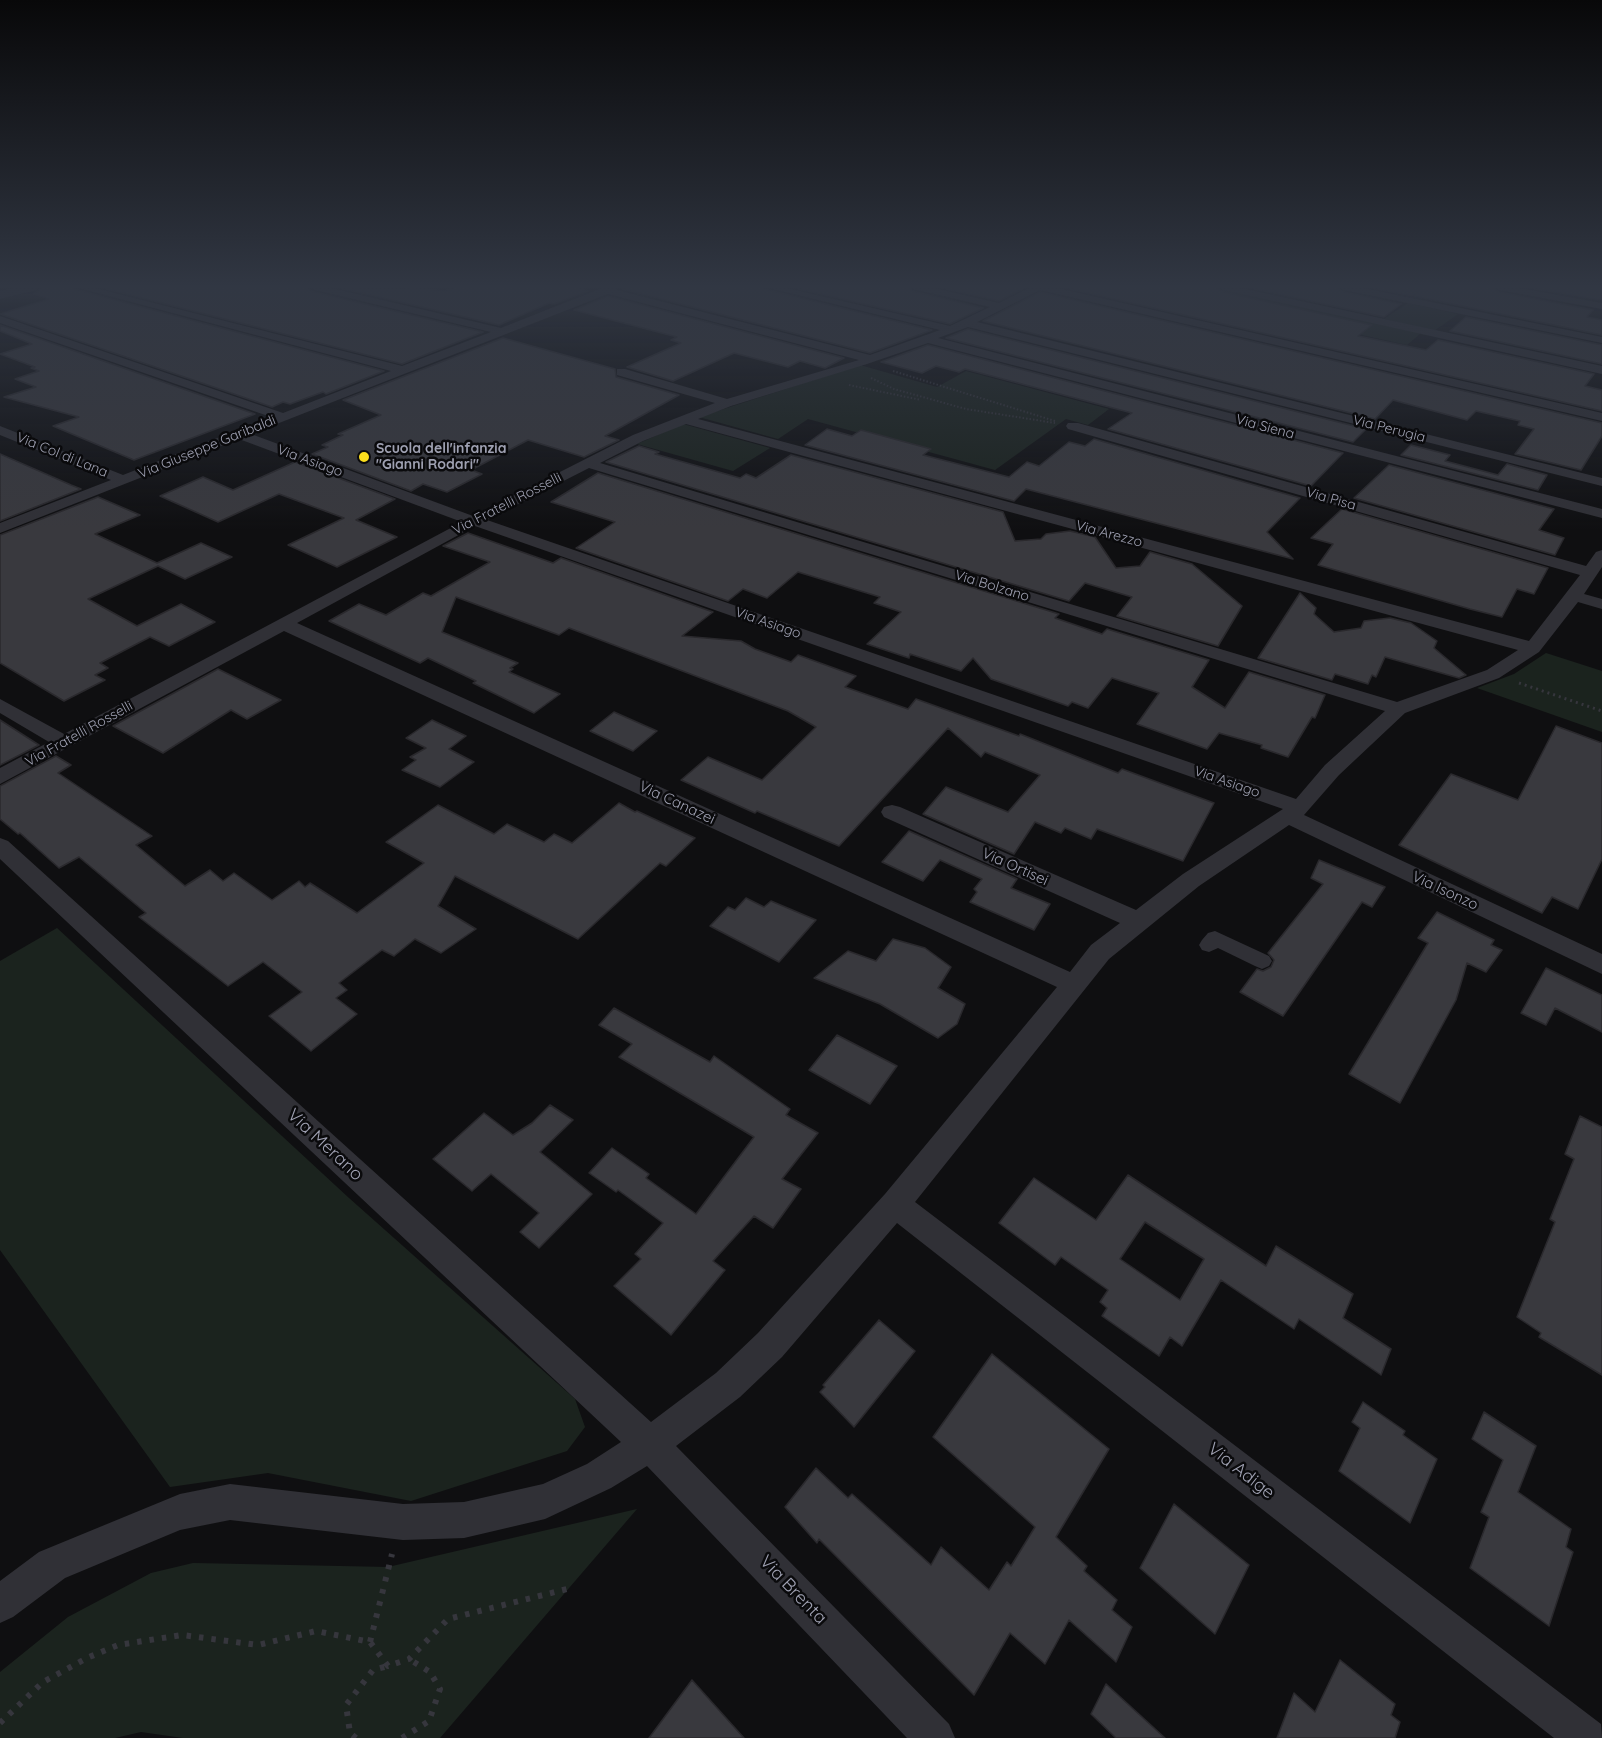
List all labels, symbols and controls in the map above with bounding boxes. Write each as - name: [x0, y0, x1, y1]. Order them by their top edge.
- street label: Via Siena: [1234, 411, 1296, 443]
- street label: Via Giuseppe Garibaldi: [136, 412, 278, 482]
- street label: Via Perugia: [1351, 412, 1427, 446]
- street label: Via Col di Lana: [14, 429, 110, 481]
- street label: Via Asiago: [275, 441, 345, 481]
- place label: Scuola dell'infanzia "Gianni Rodari": [376, 441, 506, 473]
- marker: Scuola dell'infanzia "Gianni Rodari": [357, 450, 371, 464]
- street label: Via Fratelli Rosselli: [450, 469, 564, 539]
- street label: Via Pisa: [1304, 484, 1358, 514]
- street label: Via Arezzo: [1074, 517, 1144, 551]
- street label: Via Bolzano: [953, 567, 1031, 605]
- street label: Via Asiago: [733, 604, 803, 642]
- street label: Via Fratelli Rosselli: [22, 698, 136, 770]
- street label: Via Asiago: [1192, 763, 1262, 801]
- street label: Via Canazei: [636, 778, 718, 828]
- street label: Via Ortisei: [979, 844, 1051, 890]
- street label: Via Isonzo: [1409, 868, 1481, 914]
- street label: Via Merano: [283, 1105, 367, 1185]
- street label: Via Adige: [1203, 1438, 1279, 1504]
- street label: Via Brenta: [755, 1551, 831, 1629]

